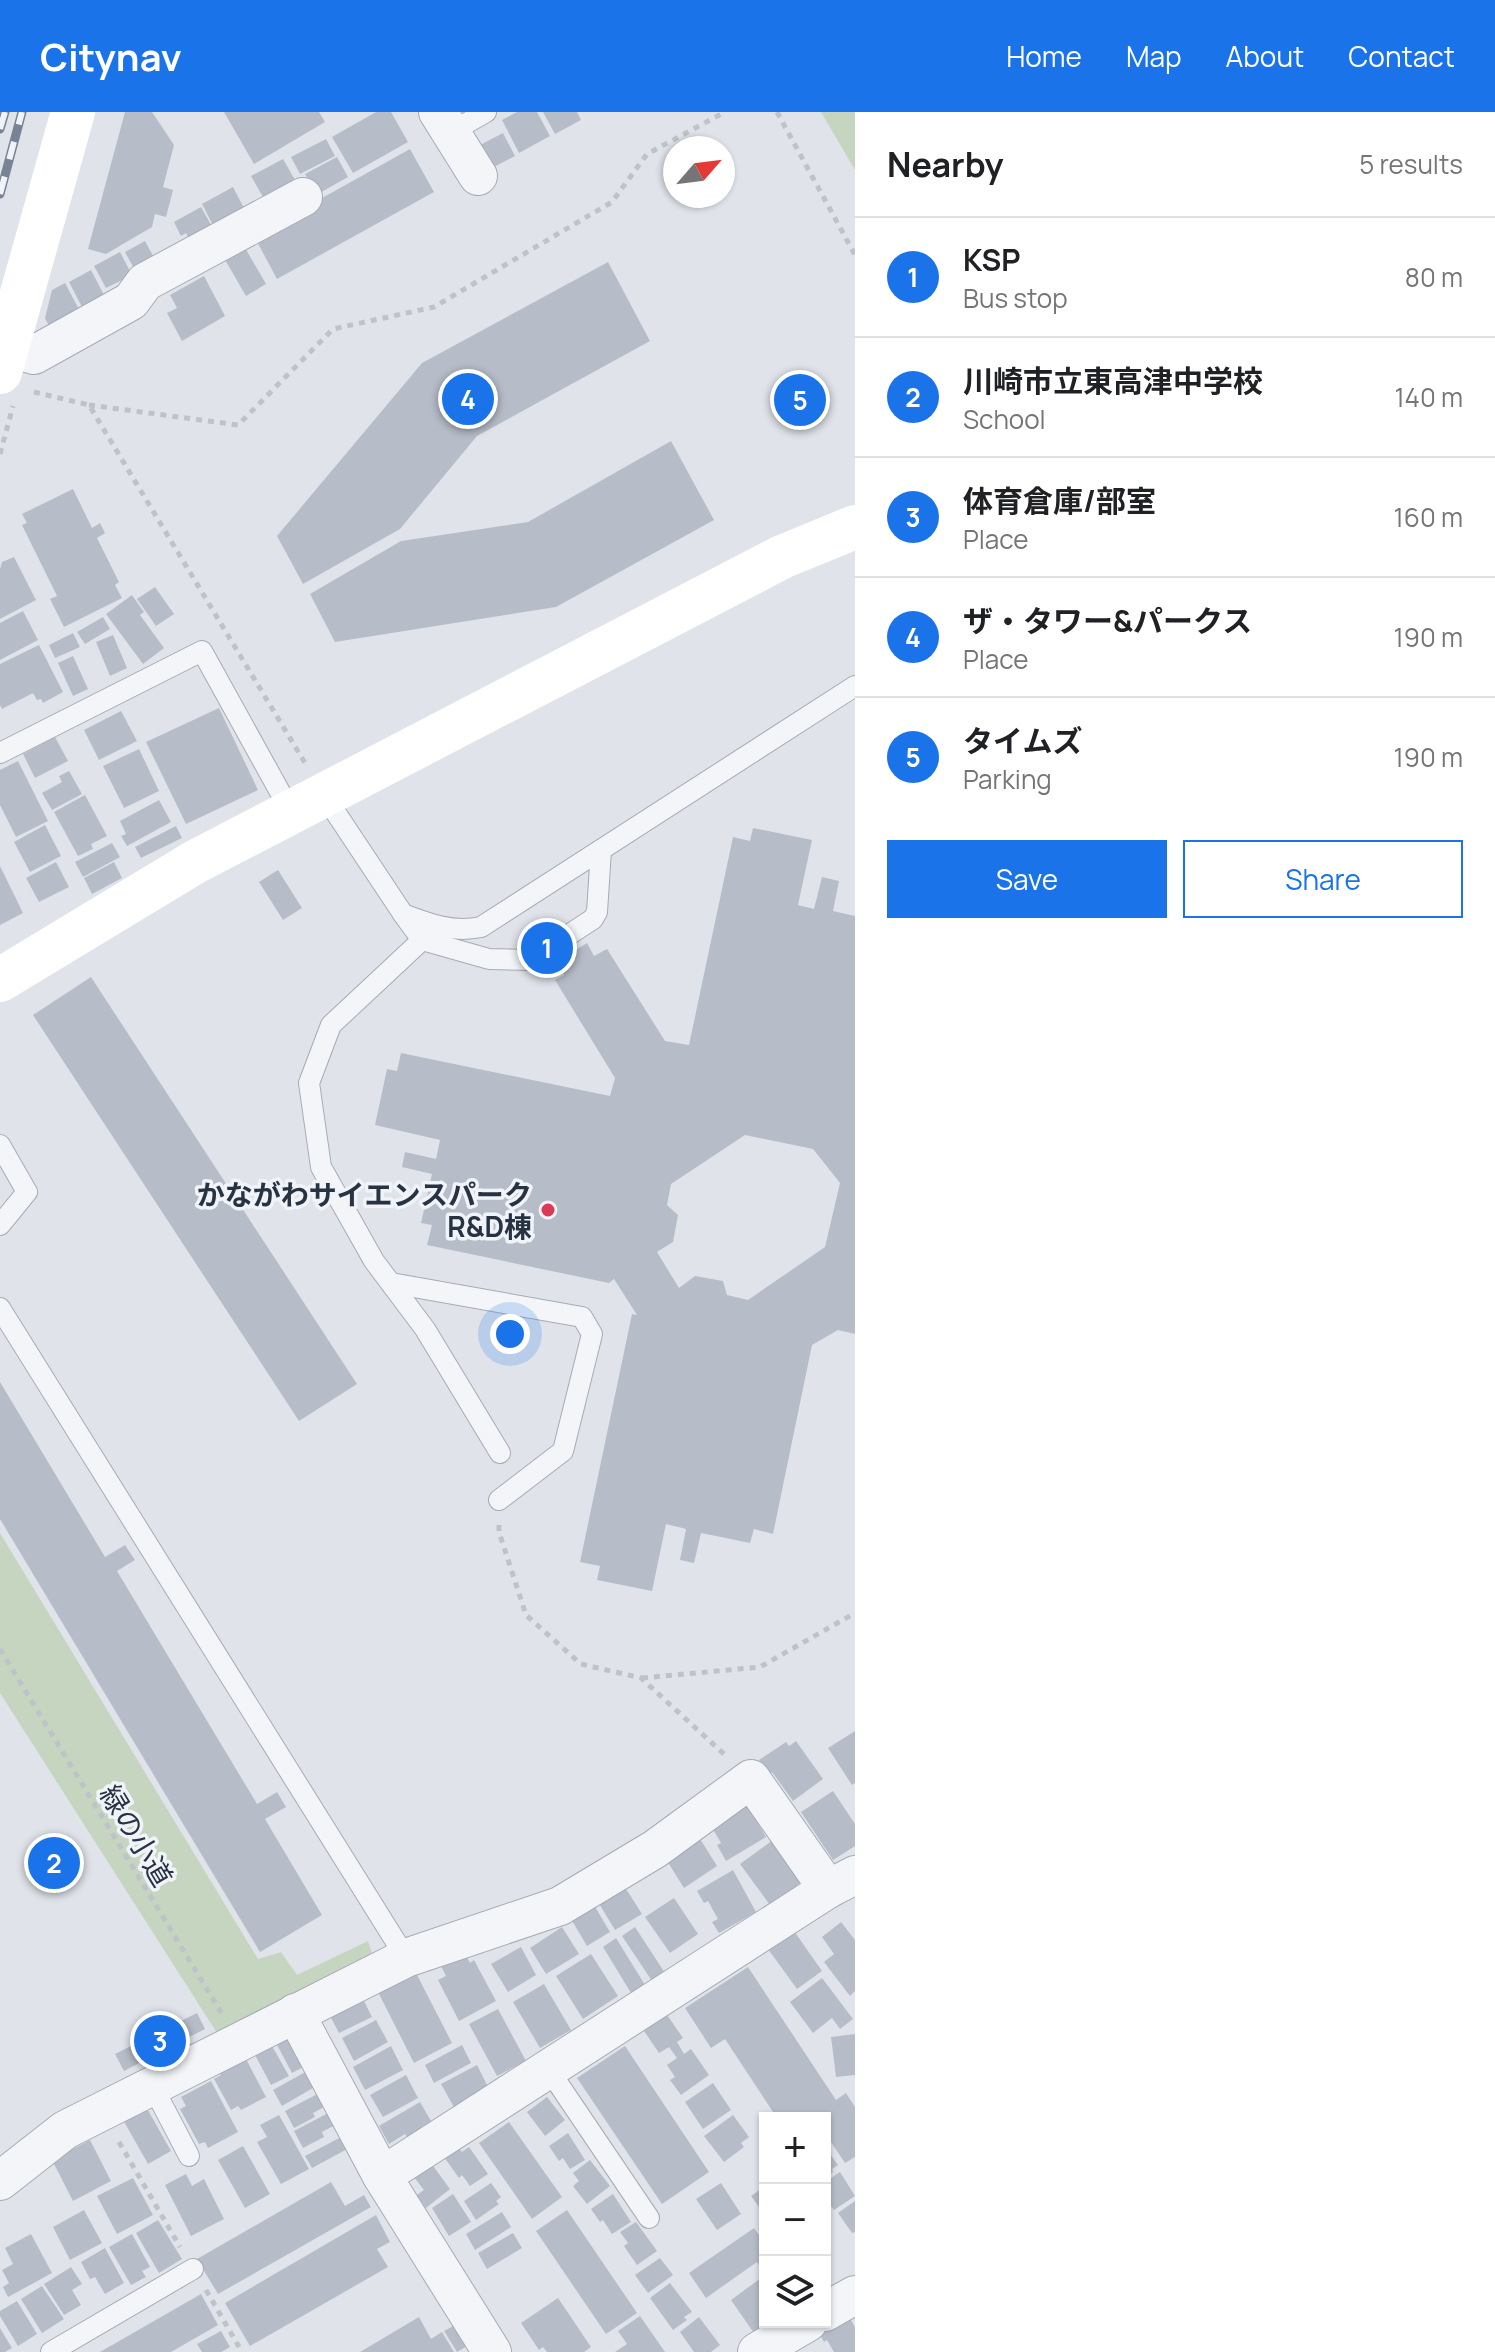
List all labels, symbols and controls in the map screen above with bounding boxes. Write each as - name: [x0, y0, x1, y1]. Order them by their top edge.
- text: Citynav: [40, 30, 182, 82]
- text: Home: [1006, 37, 1082, 75]
- text: Map: [1126, 37, 1182, 75]
- text: About: [1226, 37, 1304, 75]
- text: Contact: [1348, 37, 1455, 75]
- north arrow: [663, 136, 735, 208]
- text: Nearby: [887, 141, 1003, 187]
- text: 5 results: [1359, 146, 1463, 182]
- text: KSP: [963, 239, 1020, 280]
- text: 1: [907, 259, 919, 295]
- text: 80 m: [1405, 259, 1463, 295]
- text: Bus stop: [963, 280, 1068, 316]
- text: 川崎市立東高津中学校: [963, 360, 1263, 401]
- pin: 4: [442, 369, 494, 429]
- pin: 5: [774, 370, 826, 430]
- text: 2: [905, 379, 921, 415]
- text: 140 m: [1394, 379, 1463, 415]
- text: School: [963, 401, 1046, 437]
- text: 体育倉庫/部室: [963, 480, 1156, 521]
- text: 3: [905, 499, 921, 535]
- text: 160 m: [1394, 499, 1463, 535]
- text: Place: [963, 521, 1028, 557]
- text: ザ・タワー&パークス: [963, 600, 1252, 641]
- text: 4: [905, 619, 921, 655]
- text: 190 m: [1394, 619, 1463, 655]
- text: Place: [963, 641, 1028, 677]
- text: タイムズ: [963, 720, 1082, 761]
- text: 5: [905, 739, 921, 775]
- text: 190 m: [1394, 739, 1463, 775]
- text: Parking: [963, 761, 1052, 797]
- button: Save: [887, 840, 1167, 918]
- button: Share: [1183, 840, 1463, 918]
- pin: 1: [521, 918, 573, 978]
- place label: かながわサイエンスパーク R&D棟: [197, 1175, 532, 1245]
- marker: かながわサイエンスパーク R&D棟: [539, 1201, 557, 1219]
- your location: [490, 1314, 530, 1354]
- street label: 緑の小道: [92, 1777, 182, 1893]
- pin: 2: [28, 1833, 80, 1893]
- pin: 3: [134, 2011, 186, 2071]
- map controls: [759, 2112, 831, 2328]
- button: +: [759, 2112, 831, 2184]
- button: −: [759, 2184, 831, 2256]
- button: layers: [759, 2256, 831, 2328]

